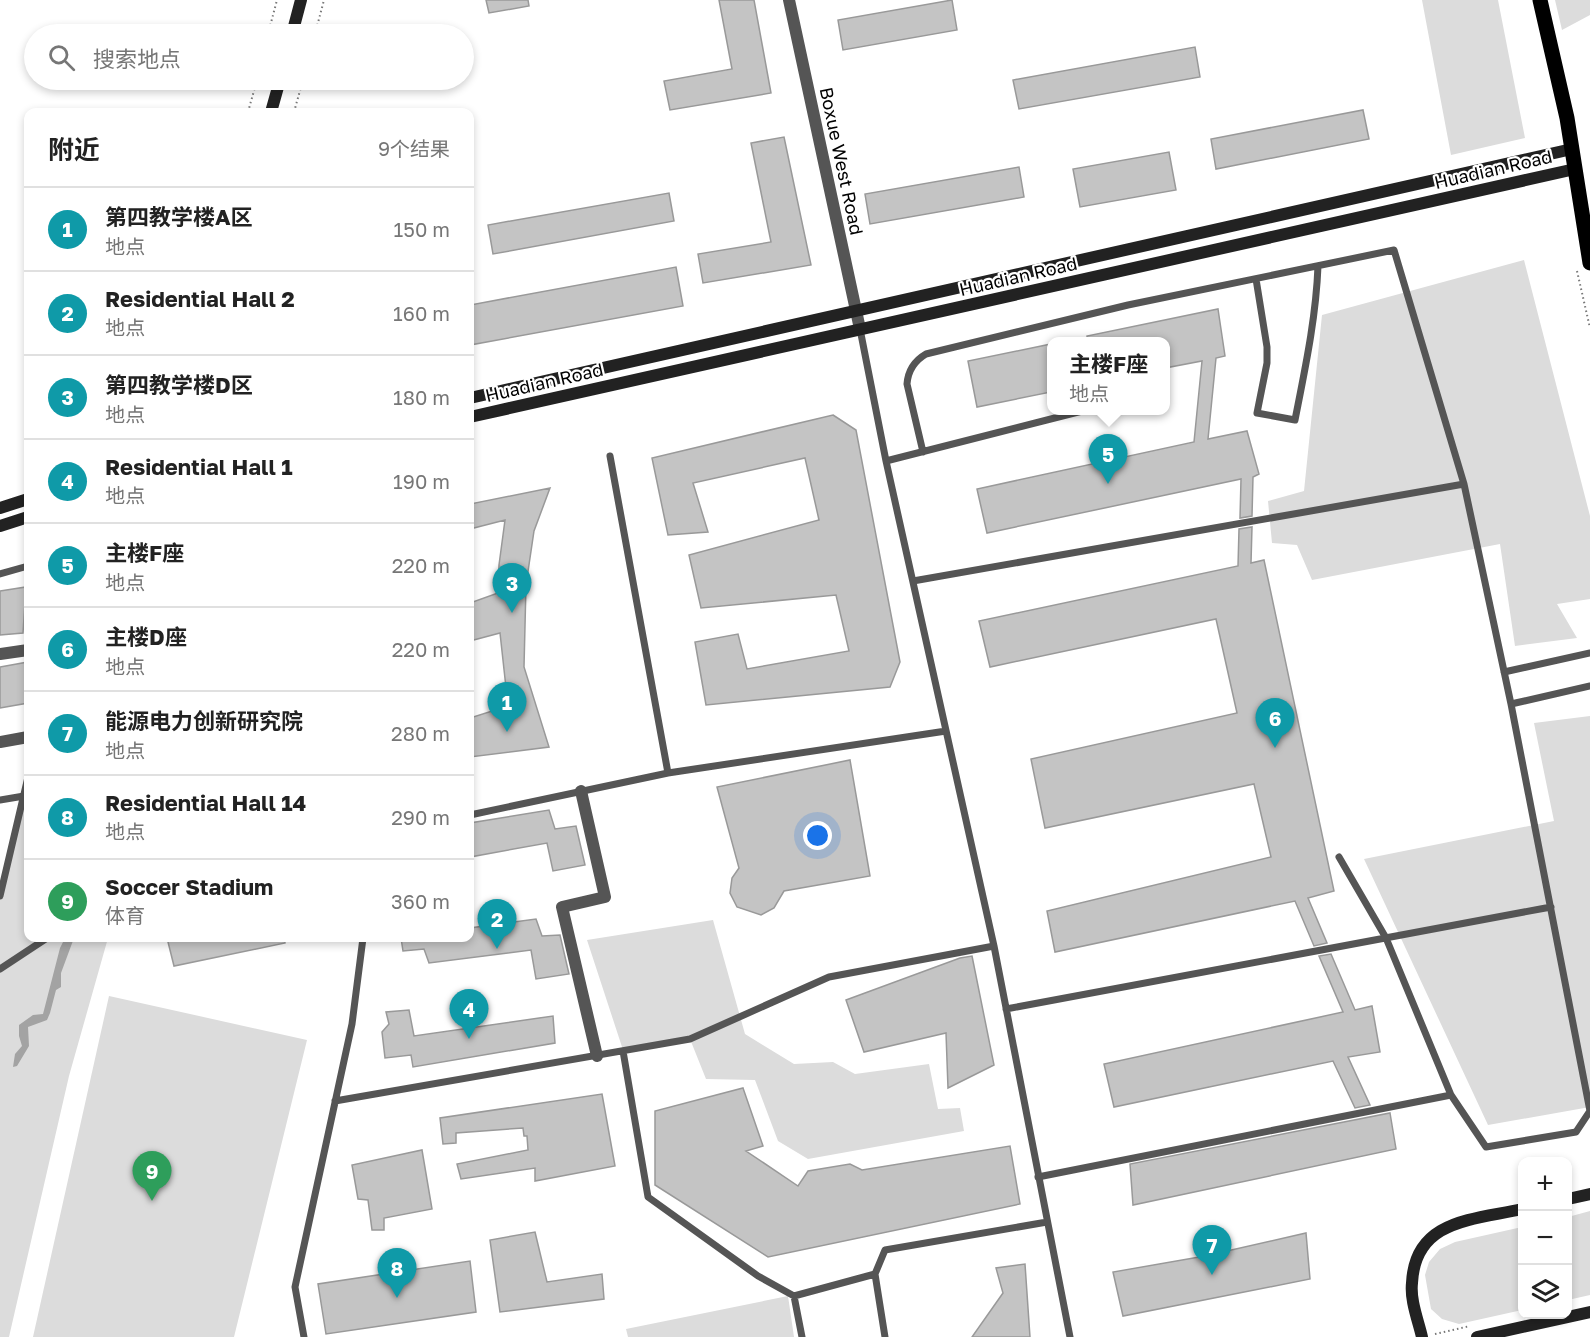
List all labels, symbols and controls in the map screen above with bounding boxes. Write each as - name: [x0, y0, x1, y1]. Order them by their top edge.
- search box: [24, 24, 474, 90]
- icon: search: [45, 41, 78, 74]
- text: 搜索地点: [93, 45, 181, 72]
- street label: Boxue West Road: [816, 85, 868, 237]
- text: 附近: [48, 134, 100, 165]
- text: 9个结果: [378, 136, 450, 160]
- street label: Huadian Road: [1432, 145, 1554, 193]
- text: 第四教学楼A区: [105, 203, 253, 230]
- text: 1: [62, 217, 73, 241]
- text: 150 m: [394, 217, 450, 241]
- text: 地点: [105, 234, 145, 258]
- street label: Huadian Road: [957, 252, 1079, 300]
- text: Residential Hall 2: [105, 285, 295, 312]
- text: 2: [61, 301, 74, 325]
- text: 160 m: [393, 301, 450, 325]
- text: 地点: [105, 315, 145, 339]
- popup: [1047, 337, 1170, 415]
- text: 主楼F座: [1069, 350, 1148, 377]
- street label: Huadian Road: [483, 358, 605, 406]
- text: 第四教学楼D区: [105, 371, 253, 398]
- text: 地点: [1069, 381, 1109, 405]
- text: 3: [61, 385, 74, 409]
- text: 180 m: [393, 385, 450, 409]
- text: 地点: [105, 402, 145, 426]
- pin: 5: [1088, 434, 1128, 484]
- text: Residential Hall 1: [105, 453, 293, 480]
- text: 4: [61, 469, 74, 493]
- text: 190 m: [393, 469, 450, 493]
- text: 地点: [105, 483, 145, 507]
- text: 主楼F座: [105, 539, 184, 566]
- text: 5: [61, 553, 74, 577]
- text: 220 m: [392, 553, 450, 577]
- pin: 3: [492, 564, 532, 613]
- text: 地点: [105, 570, 145, 594]
- text: 主楼D座: [105, 623, 187, 650]
- text: 6: [61, 637, 74, 661]
- text: 220 m: [392, 637, 450, 661]
- text: 地点: [105, 654, 145, 678]
- pin: 1: [488, 682, 526, 732]
- pin: 6: [1256, 698, 1294, 748]
- text: 能源电力创新研究院: [105, 707, 303, 734]
- text: 7: [62, 721, 73, 745]
- text: 280 m: [391, 721, 450, 745]
- text: 地点: [105, 738, 145, 762]
- text: Residential Hall 14: [105, 789, 306, 816]
- text: 8: [61, 805, 74, 829]
- text: 290 m: [391, 805, 450, 829]
- text: 地点: [105, 819, 145, 843]
- your location: [803, 821, 832, 850]
- text: Soccer Stadium: [105, 873, 273, 900]
- text: 9: [61, 889, 74, 913]
- text: 360 m: [391, 889, 450, 913]
- pin: 2: [478, 900, 516, 949]
- text: 体育: [105, 903, 145, 927]
- pin: 4: [450, 990, 488, 1039]
- pin: 9: [132, 1152, 172, 1201]
- map controls: [1518, 1157, 1572, 1319]
- button: +: [1518, 1157, 1572, 1211]
- button: −: [1518, 1211, 1572, 1265]
- pin: 7: [1192, 1226, 1232, 1275]
- pin: 8: [378, 1248, 416, 1298]
- button: layers: [1518, 1265, 1572, 1319]

